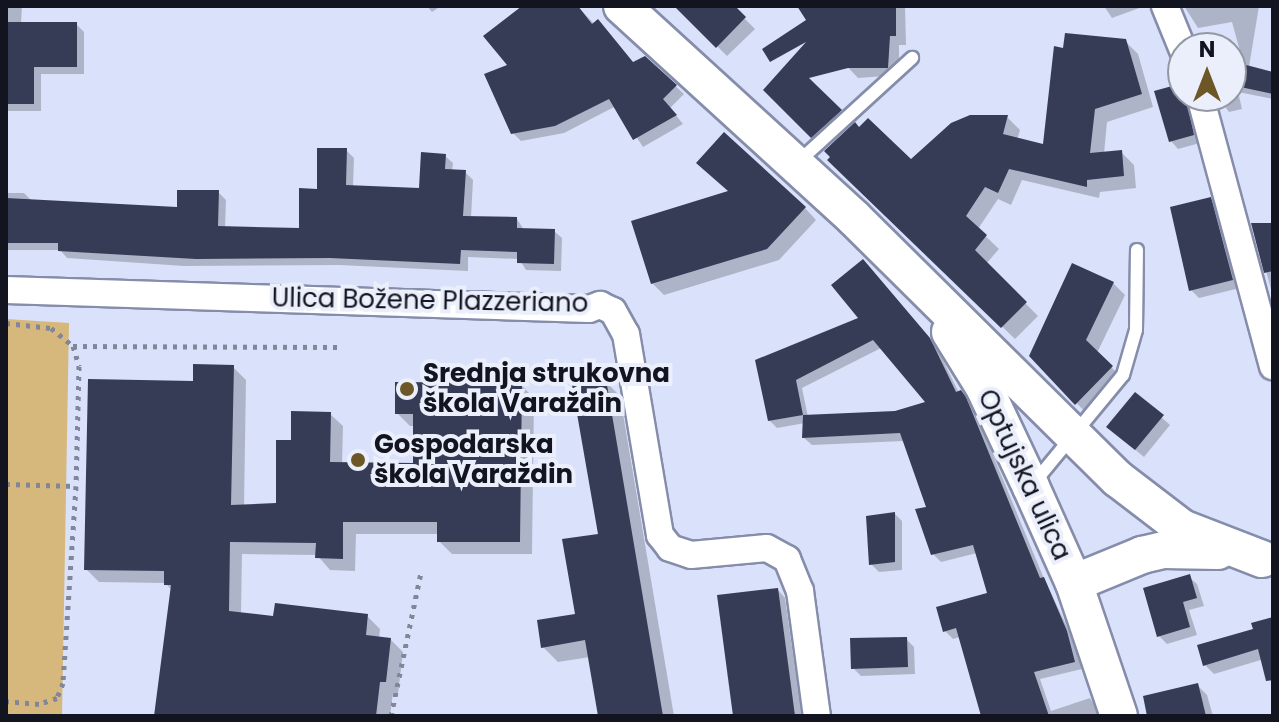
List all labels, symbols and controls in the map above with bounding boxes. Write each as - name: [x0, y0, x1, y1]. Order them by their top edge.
- north arrow: [1167, 32, 1247, 112]
- text: N: [1199, 34, 1215, 65]
- street label: Ulica Božene Plazzeriano: [271, 283, 589, 319]
- place label: Srednja strukovna škola Varaždin: [423, 358, 670, 420]
- marker: Srednja strukovna škola Varaždin: [398, 380, 416, 398]
- street label: Optujska ulica: [971, 385, 1077, 565]
- place label: Gospodarska škola Varaždin: [374, 429, 573, 490]
- marker: Gospodarska škola Varaždin: [349, 451, 367, 469]

